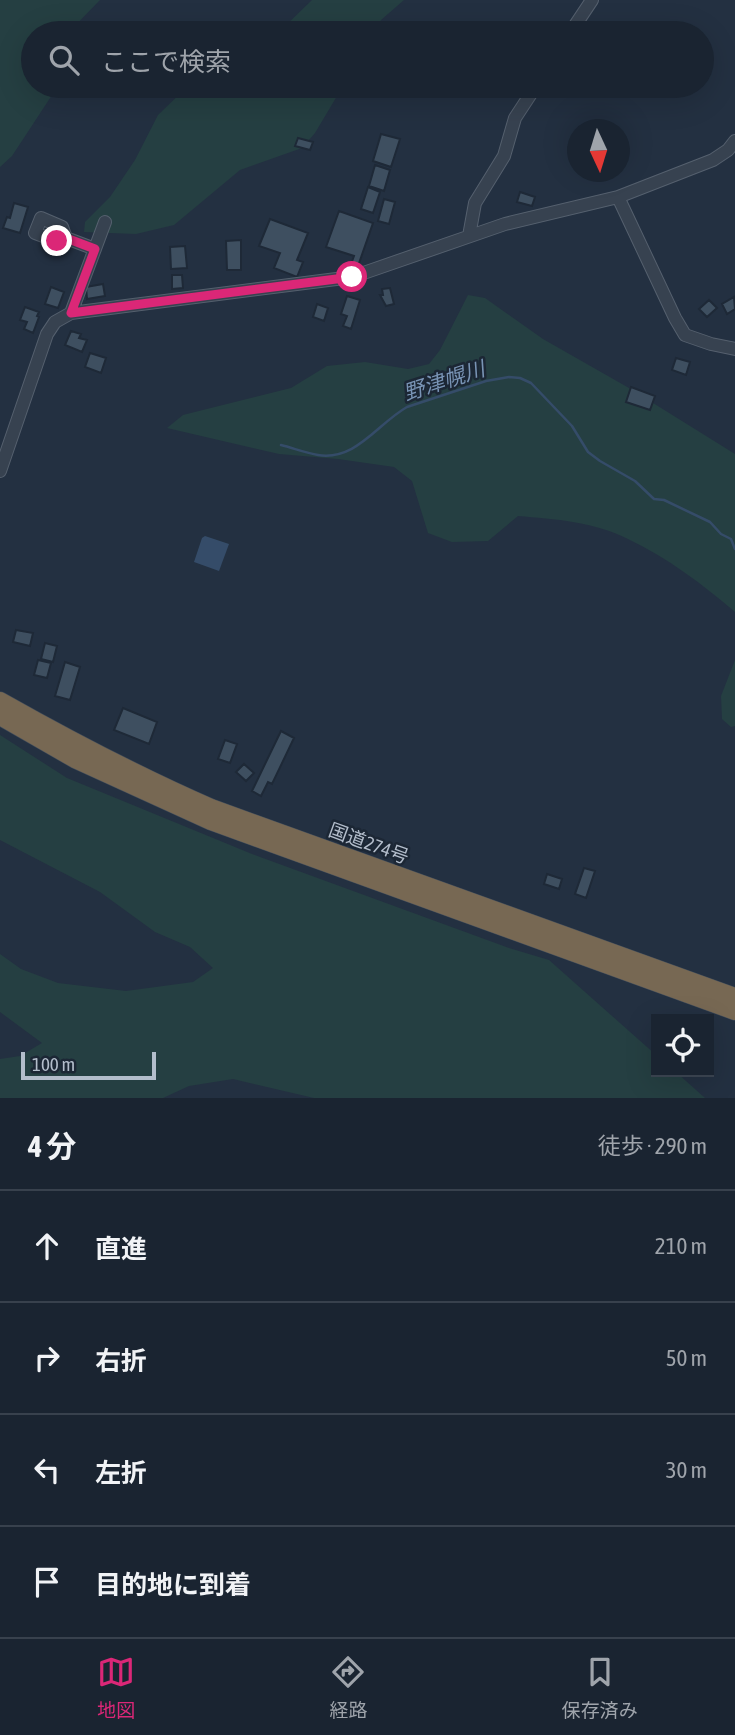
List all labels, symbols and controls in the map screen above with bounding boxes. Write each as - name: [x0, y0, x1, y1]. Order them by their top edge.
- search box: [21, 21, 714, 98]
- icon: search: [45, 41, 83, 79]
- text: ここで検索: [101, 47, 231, 77]
- north arrow: [567, 119, 630, 182]
- route end: [41, 225, 72, 256]
- route start: [336, 261, 367, 292]
- water label: 野津幌川: [400, 355, 489, 404]
- street label: 国道274号: [326, 818, 412, 868]
- map controls: [651, 1014, 714, 1077]
- button: locate: [651, 1014, 714, 1077]
- scale bar: [21, 1049, 156, 1081]
- text: 100 m: [32, 1053, 75, 1075]
- text: 4 分: [28, 1129, 76, 1163]
- text: 徒歩 · 290 m: [598, 1133, 707, 1159]
- icon: ahead: [28, 1227, 66, 1265]
- text: 210 m: [655, 1233, 707, 1259]
- text: 直進: [95, 1234, 147, 1264]
- icon: right: [28, 1339, 66, 1377]
- text: 50 m: [666, 1345, 707, 1371]
- text: 右折: [95, 1346, 147, 1376]
- icon: left: [28, 1451, 66, 1489]
- text: 30 m: [666, 1457, 707, 1483]
- text: 左折: [95, 1458, 147, 1488]
- icon: arrive: [28, 1563, 66, 1601]
- text: 目的地に到着: [95, 1570, 251, 1600]
- tab: 地図: [97, 1653, 135, 1722]
- tab: 経路: [329, 1653, 368, 1722]
- tab: 保存済み: [562, 1653, 638, 1722]

